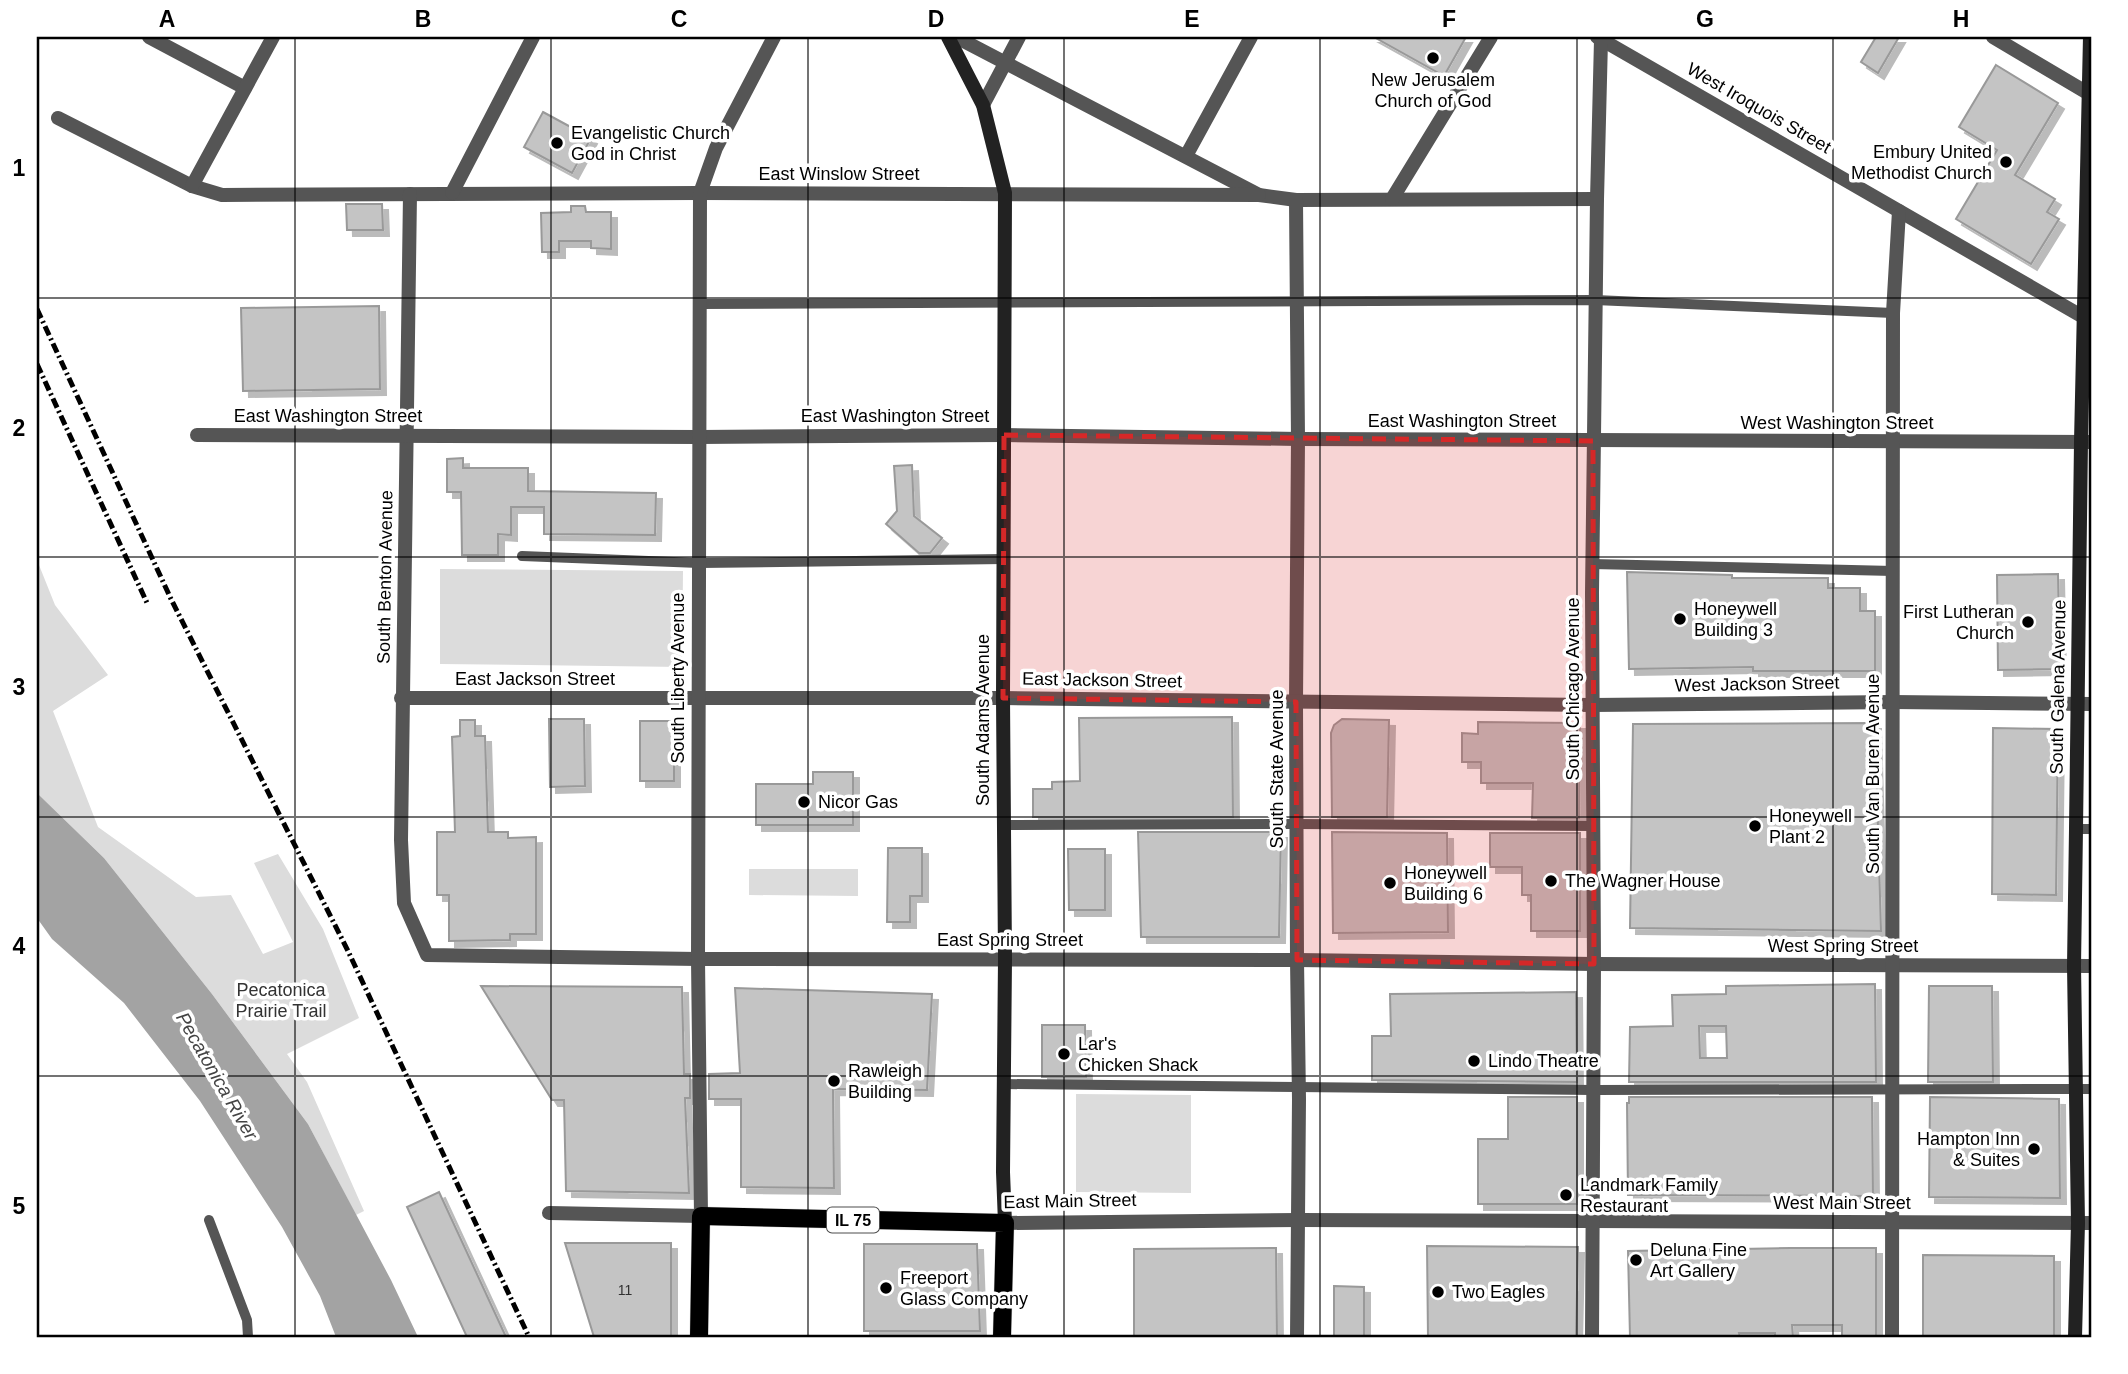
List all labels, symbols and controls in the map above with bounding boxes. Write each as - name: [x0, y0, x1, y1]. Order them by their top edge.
- text: A: [159, 6, 175, 32]
- text: B: [415, 6, 431, 32]
- text: C: [671, 6, 687, 32]
- text: D: [928, 6, 944, 32]
- text: E: [1184, 6, 1200, 32]
- text: F: [1442, 6, 1456, 32]
- text: G: [1696, 6, 1714, 32]
- text: H: [1953, 6, 1969, 32]
- marker: New Jerusalem Church of God: [1425, 50, 1441, 66]
- street label: West Iroquois Street: [1684, 59, 1834, 157]
- place label: New Jerusalem Church of God: [1371, 70, 1495, 111]
- place label: Evangelistic Church God in Christ: [571, 123, 730, 164]
- marker: Evangelistic Church God in Christ: [549, 135, 565, 151]
- place label: Embury United Methodist Church: [1851, 142, 1992, 183]
- marker: Embury United Methodist Church: [1998, 154, 2014, 170]
- text: 1: [13, 155, 26, 181]
- street label: East Winslow Street: [758, 164, 920, 184]
- street label: East Washington Street: [234, 406, 422, 426]
- street label: East Washington Street: [801, 406, 989, 426]
- street label: East Washington Street: [1368, 411, 1556, 431]
- street label: West Washington Street: [1740, 413, 1934, 433]
- text: 2: [13, 415, 25, 441]
- street label: South Benton Avenue: [373, 490, 397, 664]
- street label: South Liberty Avenue: [668, 593, 688, 763]
- street label: South Chicago Avenue: [1563, 598, 1583, 780]
- place label: Honeywell Building 3: [1694, 599, 1777, 640]
- street label: South Galena Avenue: [2046, 599, 2070, 775]
- place label: First Lutheran Church: [1903, 602, 2014, 643]
- marker: Honeywell Building 3: [1672, 611, 1688, 627]
- marker: First Lutheran Church: [2020, 614, 2036, 630]
- street label: South Adams Avenue: [973, 634, 993, 806]
- street label: East Jackson Street: [455, 669, 615, 689]
- street label: East Jackson Street: [1022, 669, 1182, 691]
- street label: West Jackson Street: [1674, 673, 1840, 695]
- text: 3: [13, 674, 25, 700]
- street label: South Van Buren Avenue: [1863, 674, 1883, 874]
- street label: South State Avenue: [1267, 690, 1287, 848]
- place label: Nicor Gas: [818, 792, 898, 812]
- marker: Nicor Gas: [796, 794, 812, 810]
- place label: Honeywell Plant 2: [1769, 806, 1852, 847]
- marker: Honeywell Plant 2: [1747, 818, 1763, 834]
- place label: Honeywell Building 6: [1404, 863, 1487, 904]
- place label: The Wagner House: [1565, 871, 1720, 891]
- marker: The Wagner House: [1543, 873, 1559, 889]
- marker: Honeywell Building 6: [1382, 875, 1398, 891]
- street label: East Spring Street: [937, 930, 1083, 950]
- text: 4: [13, 933, 26, 959]
- street label: West Spring Street: [1768, 936, 1918, 956]
- park label: Pecatonica Prairie Trail: [235, 980, 327, 1021]
- water label: Pecatonica River: [172, 1009, 262, 1144]
- place label: Lar's Chicken Shack: [1078, 1034, 1199, 1075]
- marker: Lar's Chicken Shack: [1056, 1046, 1072, 1062]
- place label: Lindo Theatre: [1488, 1051, 1599, 1071]
- marker: Lindo Theatre: [1466, 1053, 1482, 1069]
- place label: Rawleigh Building: [848, 1061, 922, 1102]
- marker: Rawleigh Building: [826, 1073, 842, 1089]
- place label: Hampton Inn & Suites: [1917, 1129, 2020, 1170]
- marker: Hampton Inn & Suites: [2026, 1141, 2042, 1157]
- place label: Landmark Family Restaurant: [1580, 1175, 1718, 1216]
- marker: Landmark Family Restaurant: [1558, 1187, 1574, 1203]
- street label: East Main Street: [1003, 1190, 1137, 1212]
- text: 5: [13, 1193, 26, 1219]
- street label: West Main Street: [1773, 1193, 1911, 1213]
- road number: IL 75: [827, 1208, 879, 1232]
- place label: Deluna Fine Art Gallery: [1650, 1240, 1747, 1281]
- marker: Deluna Fine Art Gallery: [1628, 1252, 1644, 1268]
- place label: Freeport Glass Company: [900, 1268, 1028, 1309]
- marker: Freeport Glass Company: [878, 1280, 894, 1296]
- house number: 11: [618, 1282, 632, 1298]
- place label: Two Eagles: [1452, 1282, 1545, 1302]
- marker: Two Eagles: [1430, 1284, 1446, 1300]

